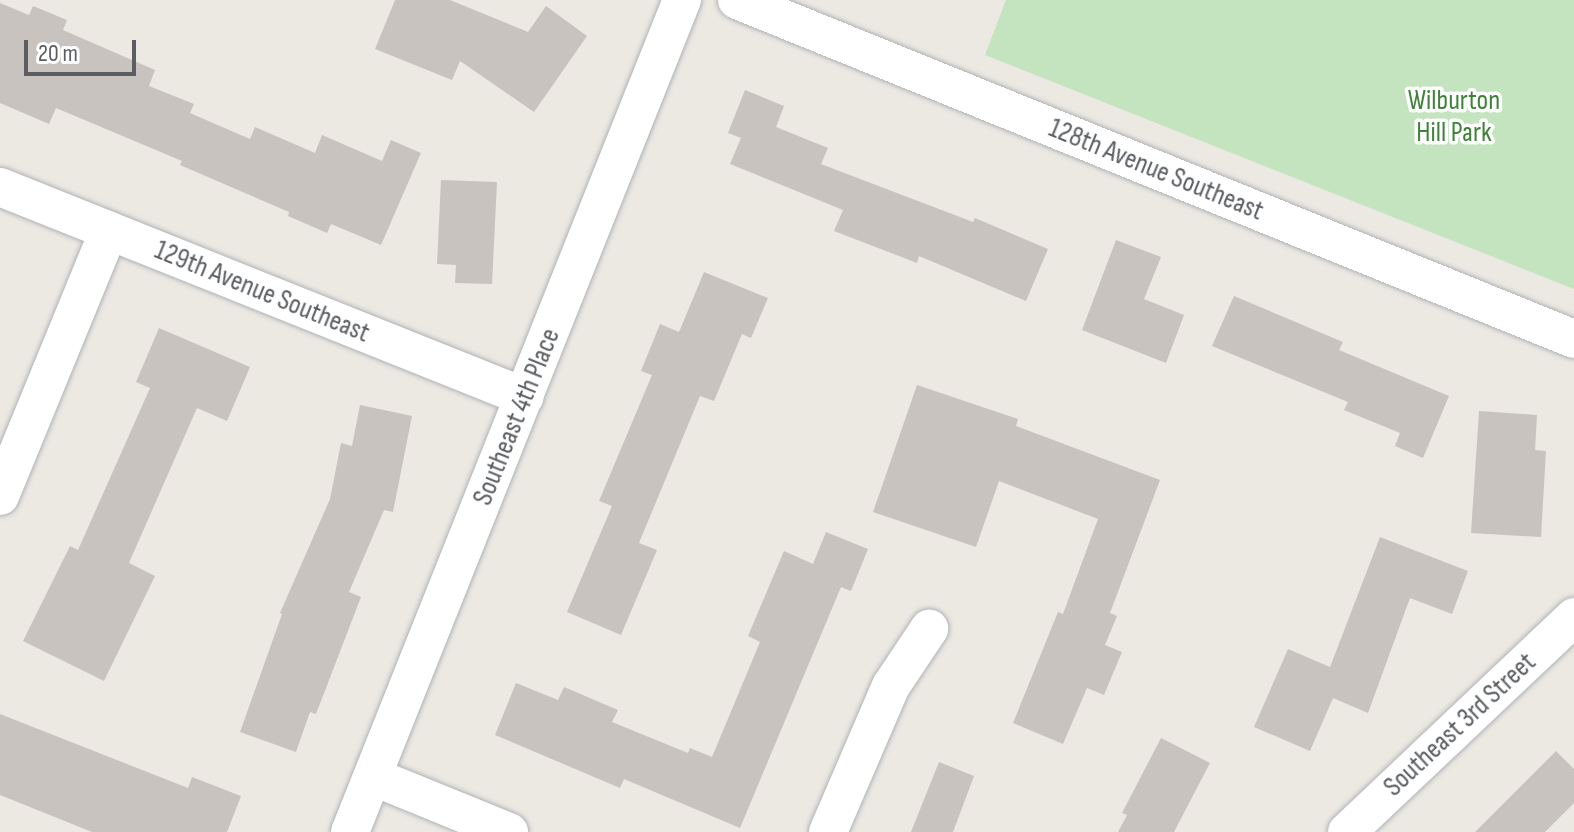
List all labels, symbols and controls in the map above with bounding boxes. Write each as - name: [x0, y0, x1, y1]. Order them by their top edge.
- scale bar: [28, 24, 140, 74]
- text: 20 m: [38, 39, 78, 68]
- park label: Wilburton Hill Park: [1408, 84, 1500, 150]
- street label: 128th Avenue Southeast: [1044, 112, 1268, 228]
- street label: 129th Avenue Southeast: [150, 234, 374, 350]
- street label: Southeast 4th Place: [466, 324, 568, 510]
- street label: Southeast 3rd Street: [1377, 646, 1543, 804]

